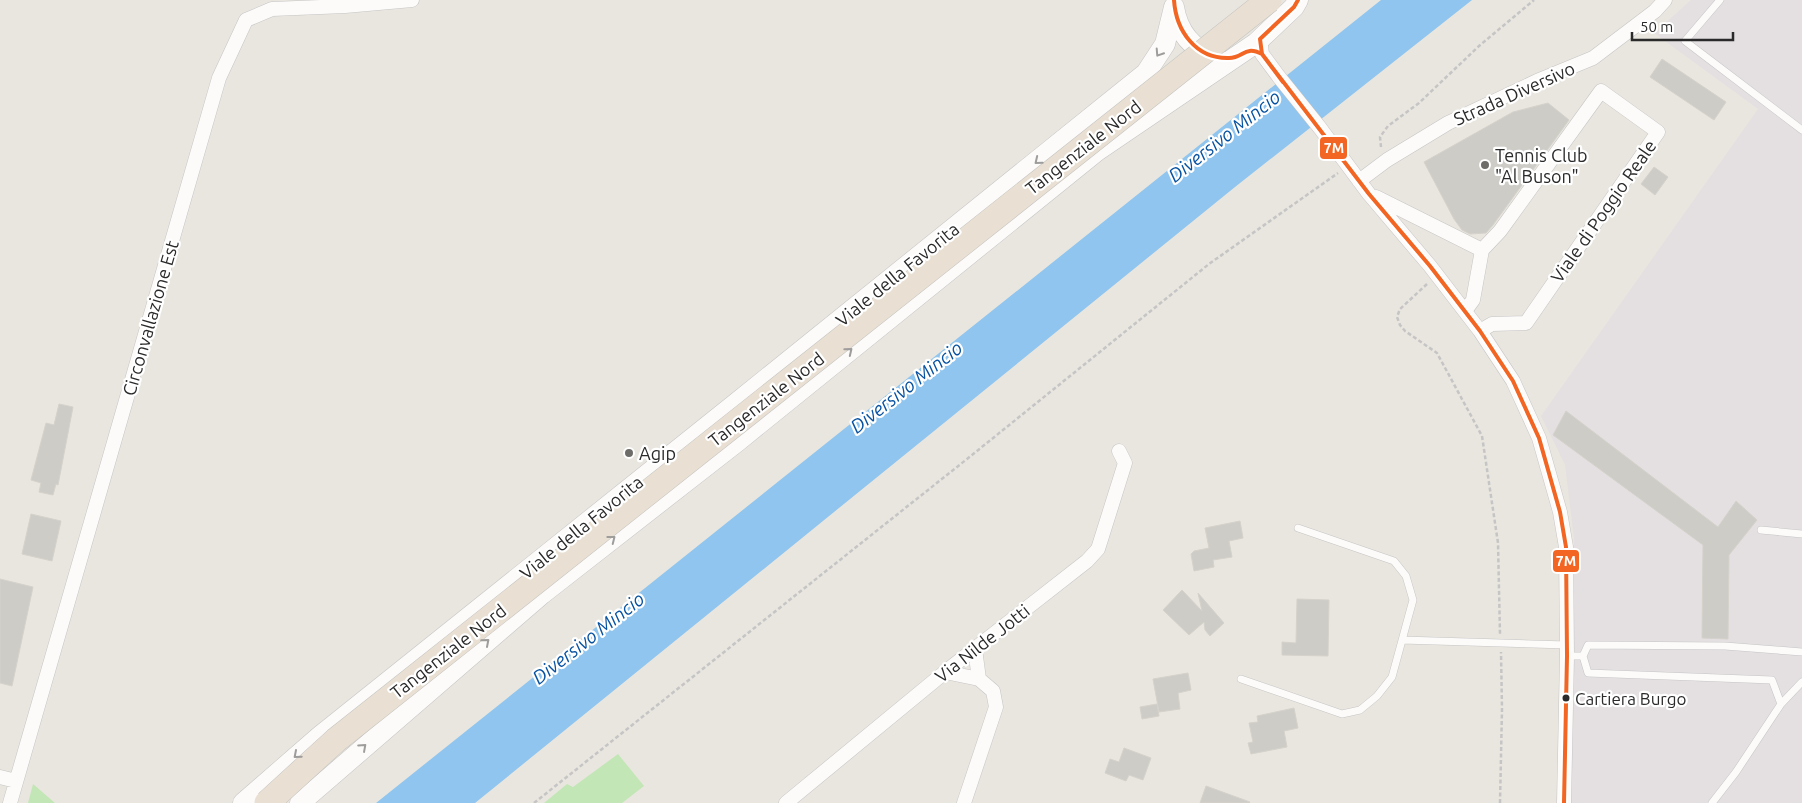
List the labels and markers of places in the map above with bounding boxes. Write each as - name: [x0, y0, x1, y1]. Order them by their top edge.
- place label: Tennis Club "Al Buson": [1495, 145, 1588, 186]
- marker: Tennis Club "Al Buson": [1479, 159, 1491, 171]
- place label: Agip: [639, 443, 676, 463]
- marker: Agip: [623, 447, 635, 459]
- place label: Cartiera Burgo: [1575, 689, 1687, 708]
- marker: Cartiera Burgo: [1561, 693, 1571, 703]

